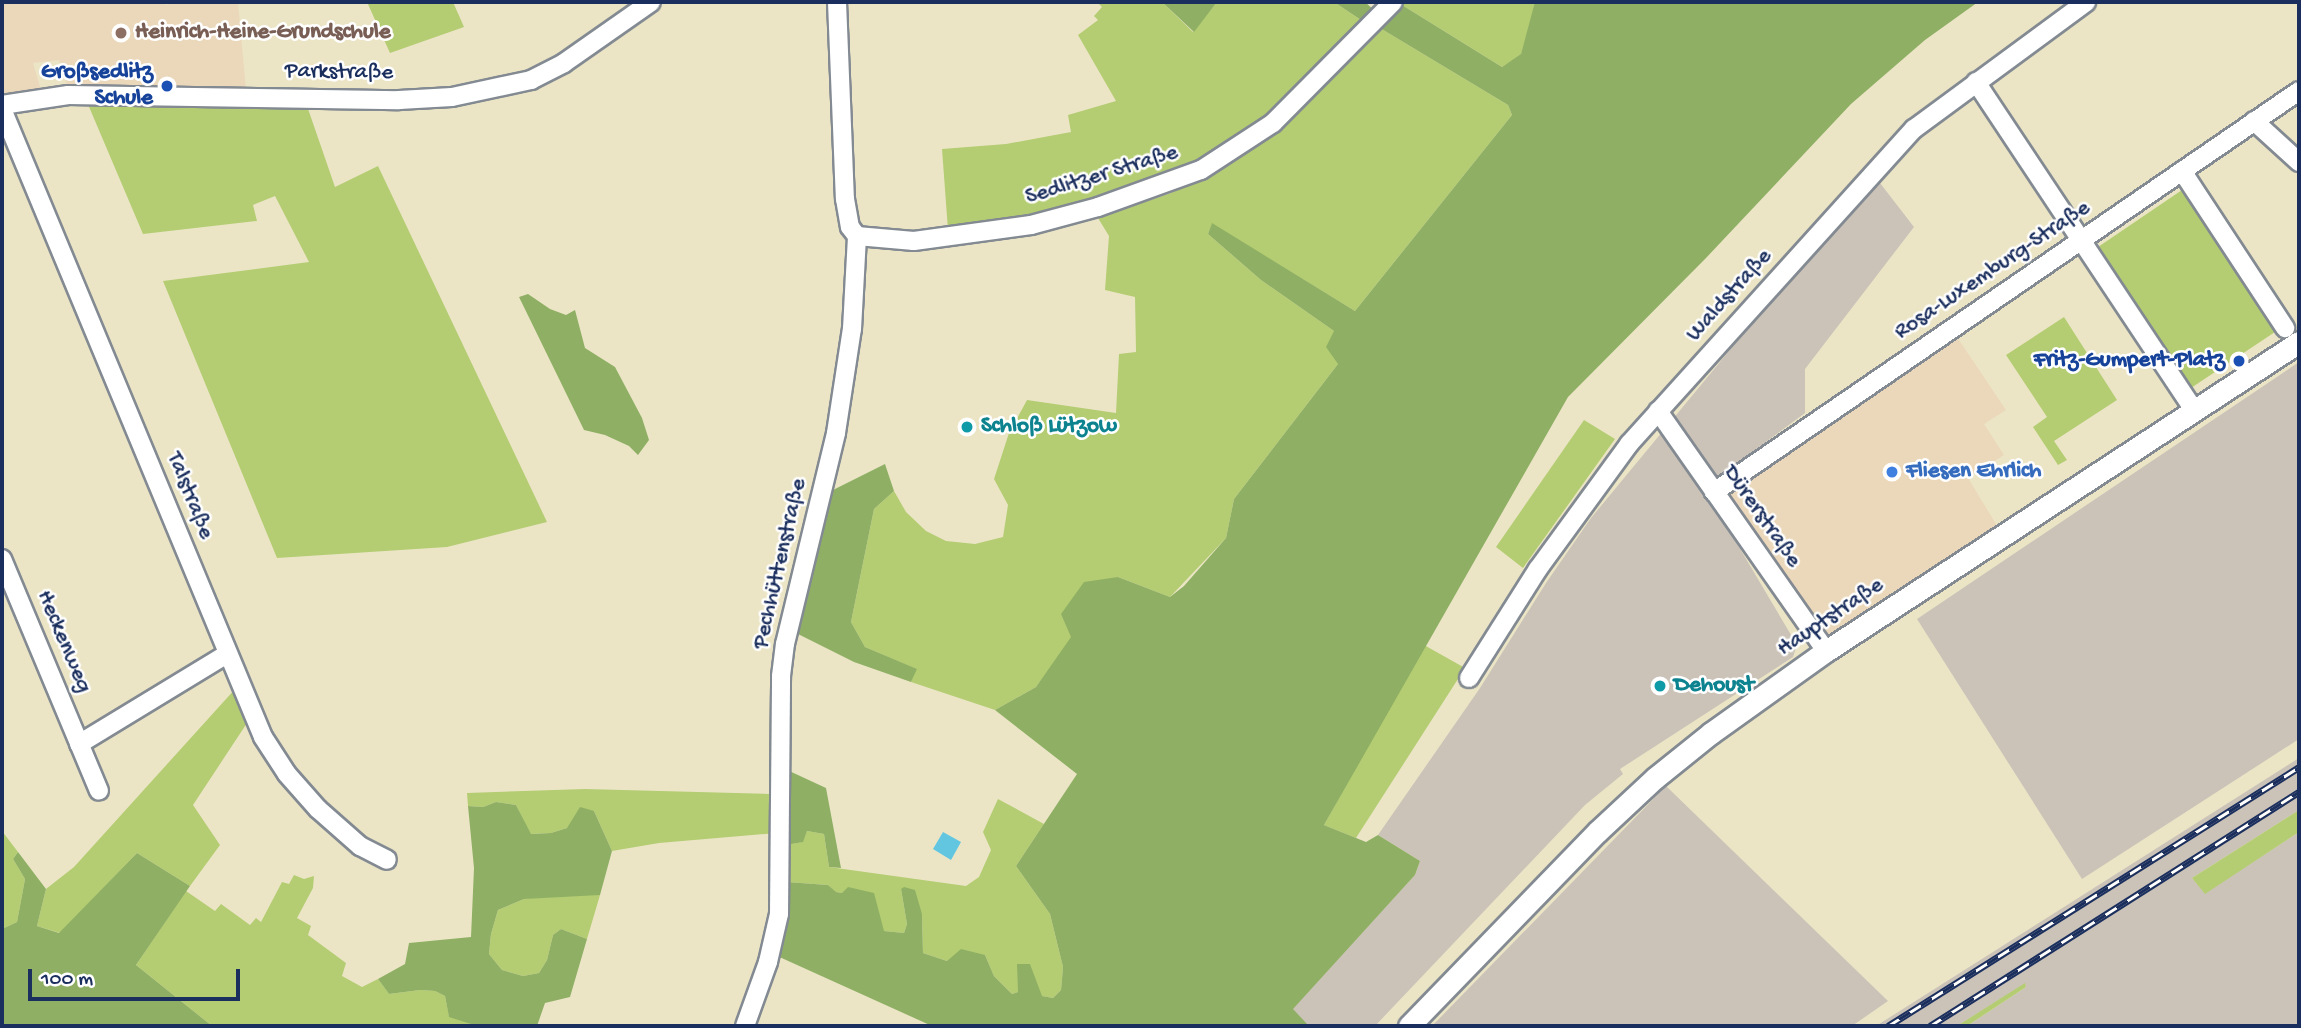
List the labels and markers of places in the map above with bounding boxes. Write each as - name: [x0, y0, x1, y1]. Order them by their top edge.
- place label: Heinrich-Heine-Grundschule: [135, 19, 391, 47]
- marker: Heinrich-Heine-Grundschule: [113, 25, 129, 41]
- place label: Großsedlitz Schule: [41, 59, 153, 113]
- marker: Großsedlitz Schule: [159, 78, 175, 94]
- place label: Fritz-Gumpert-Platz: [2034, 347, 2225, 375]
- marker: Fritz-Gumpert-Platz: [2231, 353, 2247, 369]
- place label: Schloß Lützow: [981, 413, 1117, 441]
- marker: Schloß Lützow: [959, 419, 975, 435]
- place label: Fliesen Ehrlich: [1906, 458, 2041, 486]
- marker: Fliesen Ehrlich: [1884, 464, 1900, 480]
- place label: Dehoust: [1674, 672, 1754, 700]
- marker: Dehoust: [1652, 678, 1668, 694]

